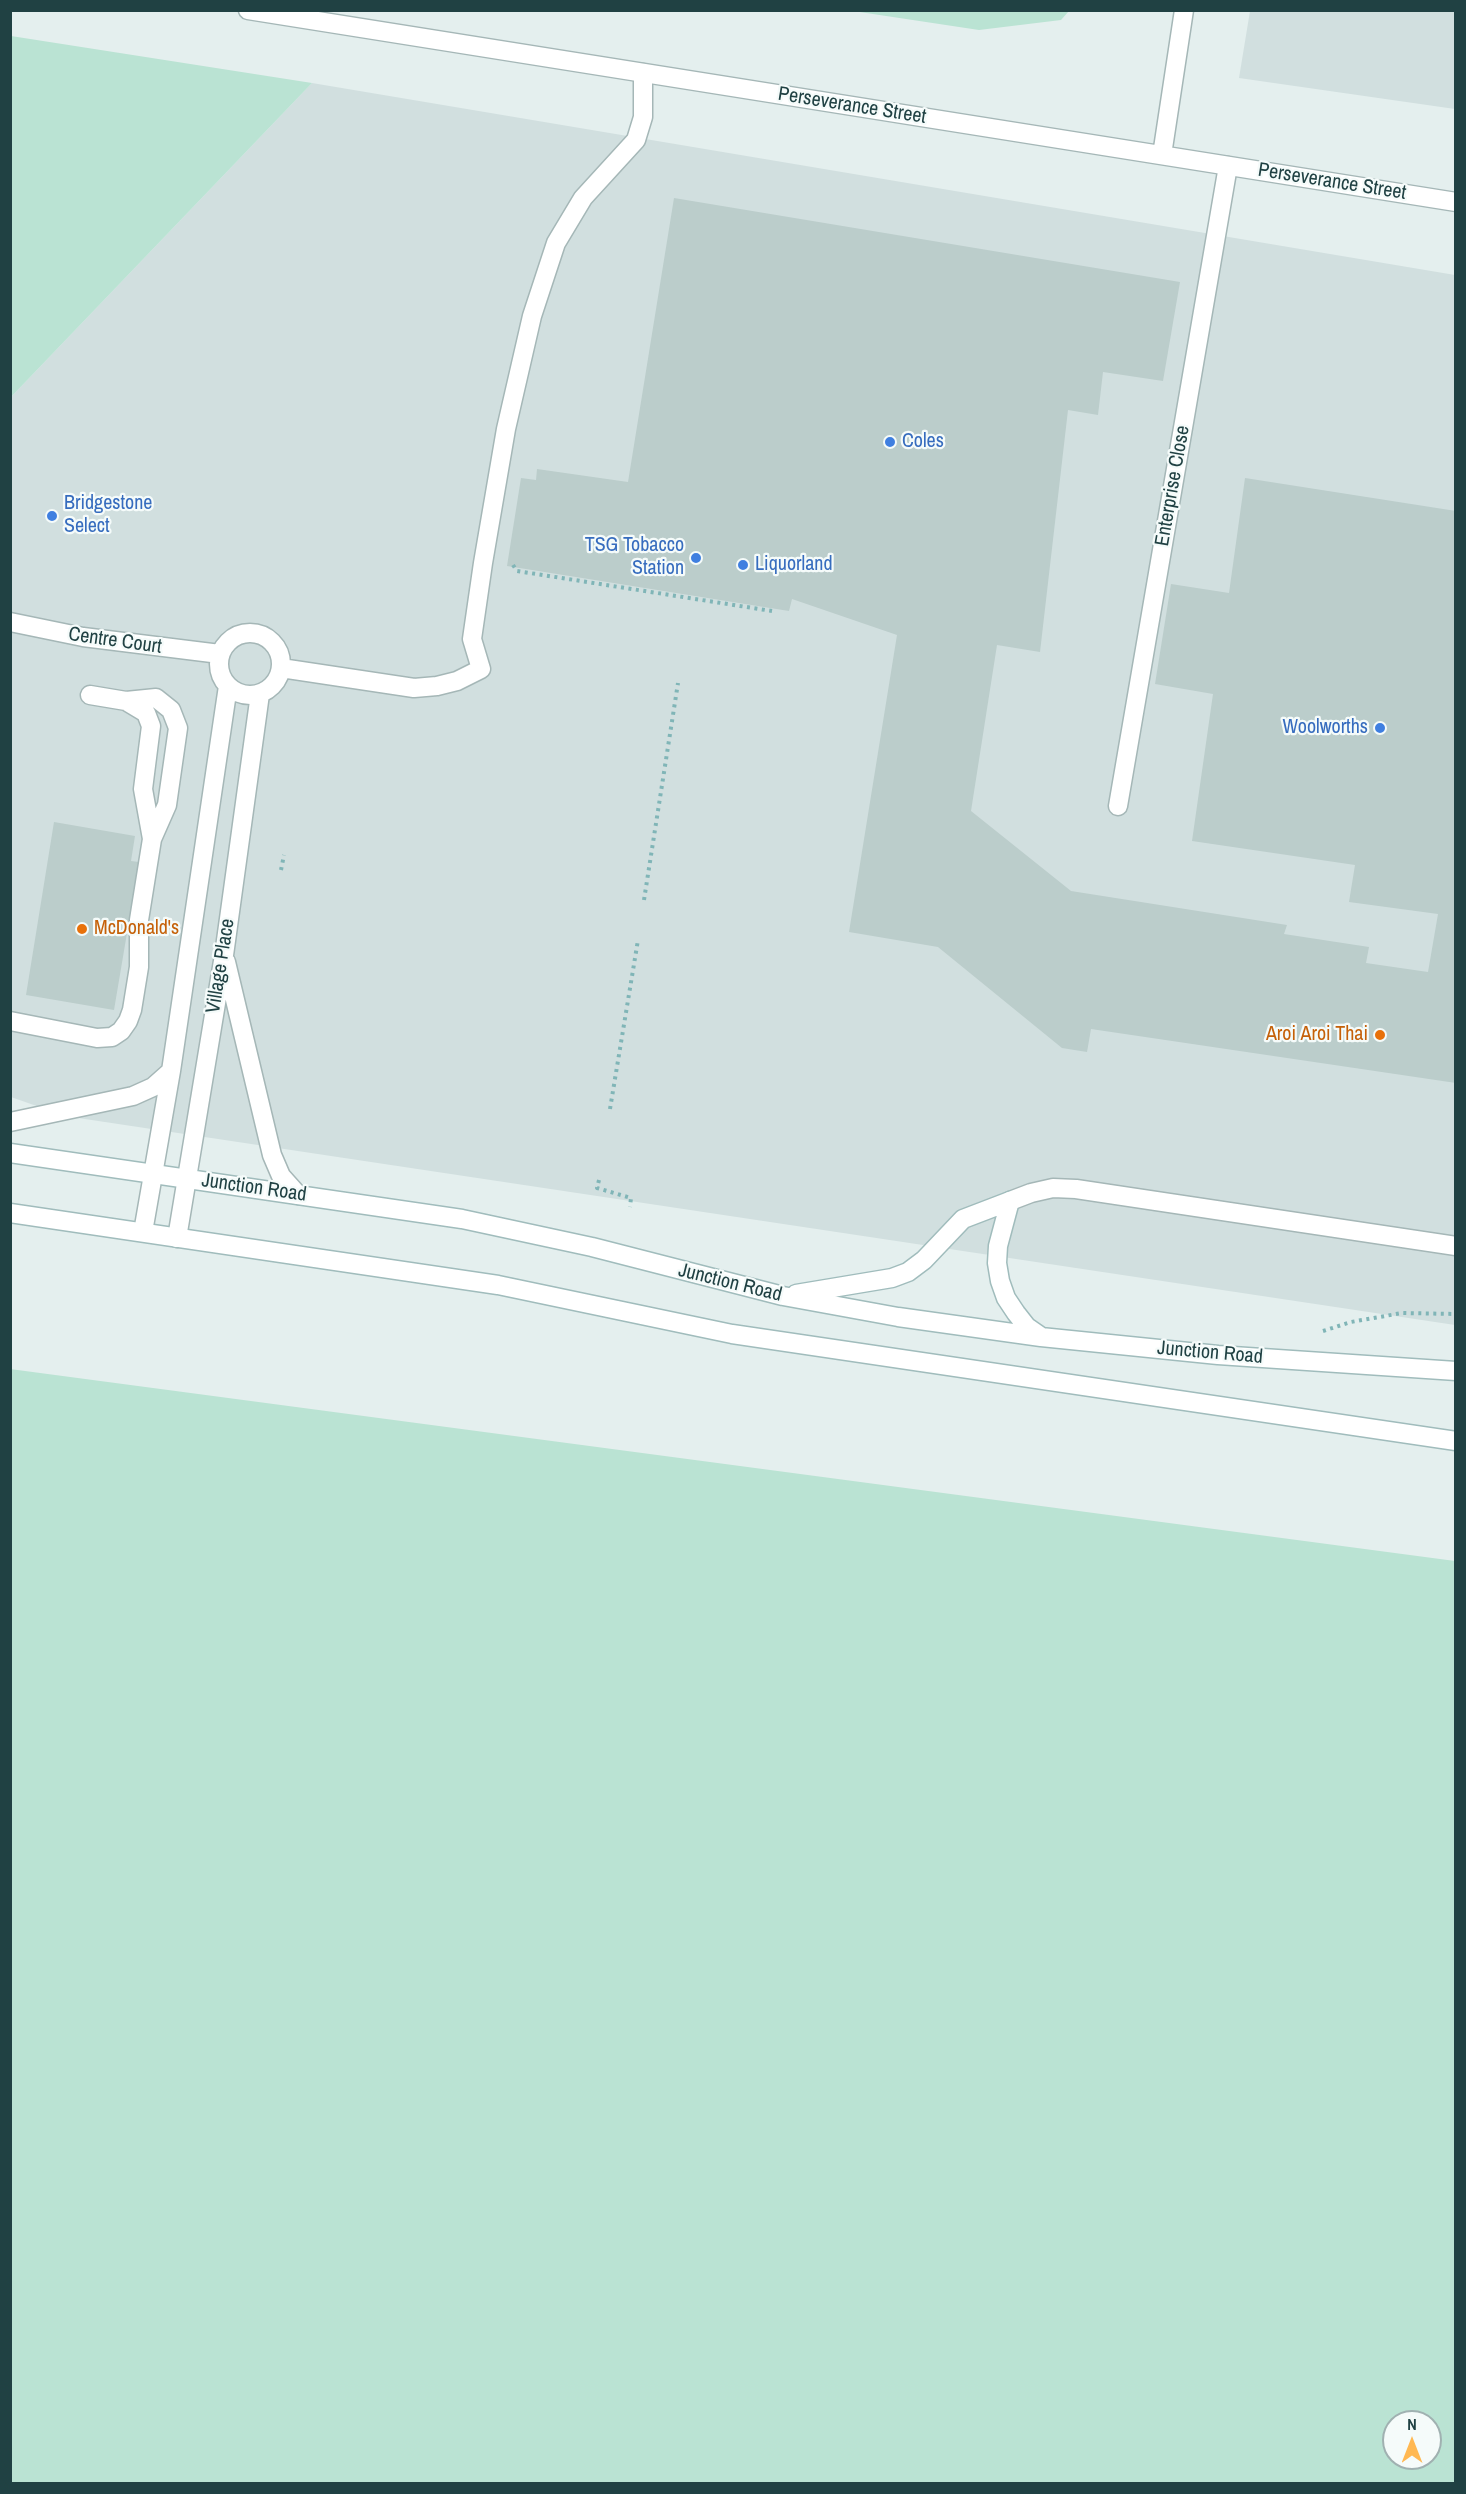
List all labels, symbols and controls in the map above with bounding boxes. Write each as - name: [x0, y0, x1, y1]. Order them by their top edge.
- street label: Perseverance Street: [776, 82, 928, 130]
- street label: Perseverance Street: [1256, 158, 1408, 206]
- street label: Enterprise Close: [1151, 424, 1195, 548]
- place label: Coles: [902, 430, 944, 454]
- marker: Coles: [883, 435, 897, 449]
- place label: Bridgestone Select: [64, 492, 152, 539]
- marker: Bridgestone Select: [45, 509, 59, 523]
- place label: TSG Tobacco Station: [585, 534, 684, 581]
- marker: TSG Tobacco Station: [689, 551, 703, 565]
- place label: Liquorland: [755, 553, 832, 577]
- marker: Liquorland: [736, 558, 750, 572]
- street label: Centre Court: [67, 623, 163, 659]
- place label: Woolworths: [1283, 716, 1368, 740]
- marker: Woolworths: [1373, 721, 1387, 735]
- place label: McDonald's: [94, 917, 179, 941]
- street label: Village Place: [202, 917, 240, 1015]
- marker: McDonald's: [75, 922, 89, 936]
- place label: Aroi Aroi Thai: [1266, 1023, 1368, 1047]
- marker: Aroi Aroi Thai: [1373, 1028, 1387, 1042]
- street label: Junction Road: [200, 1169, 308, 1207]
- street label: Junction Road: [676, 1259, 784, 1307]
- street label: Junction Road: [1156, 1336, 1264, 1370]
- north arrow: [1382, 2410, 1442, 2470]
- text: N: [1407, 2413, 1417, 2435]

